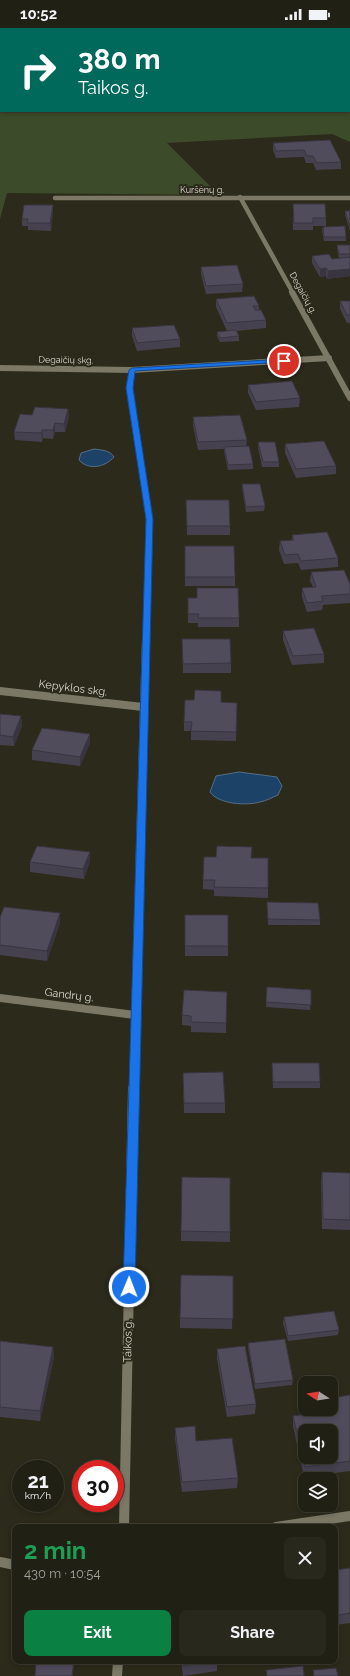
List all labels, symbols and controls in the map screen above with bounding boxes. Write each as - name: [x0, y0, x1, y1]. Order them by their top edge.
- text: 10:52: [20, 5, 57, 23]
- text: 380 m: [78, 43, 161, 76]
- icon: right: [12, 44, 64, 96]
- text: Taikos g.: [78, 77, 148, 98]
- street label: Kuršėnų g.: [180, 185, 224, 195]
- street label: Degaičių g.: [287, 270, 319, 316]
- pin: [267, 344, 301, 378]
- icon: arrive: [273, 350, 295, 372]
- street label: Degaičių skg.: [38, 355, 94, 365]
- street label: Kepyklos skg.: [38, 677, 108, 699]
- street label: Gandrų g.: [44, 986, 94, 1004]
- position arrow: [108, 1266, 150, 1308]
- street label: Taikos g.: [121, 1319, 135, 1363]
- north arrow: [298, 1376, 338, 1416]
- map controls: [298, 1376, 338, 1512]
- button: sound: [298, 1424, 338, 1464]
- speed limit sign: 30: [72, 1460, 124, 1512]
- text: 21: [27, 1469, 49, 1493]
- button: layers: [298, 1472, 338, 1512]
- text: km/h: [25, 1490, 51, 1501]
- text: 2 min: [24, 1536, 86, 1565]
- button: close: [284, 1537, 326, 1579]
- text: 430 m · 10:54: [24, 1566, 101, 1581]
- button: Exit: [24, 1610, 171, 1656]
- button: Share: [179, 1610, 326, 1656]

